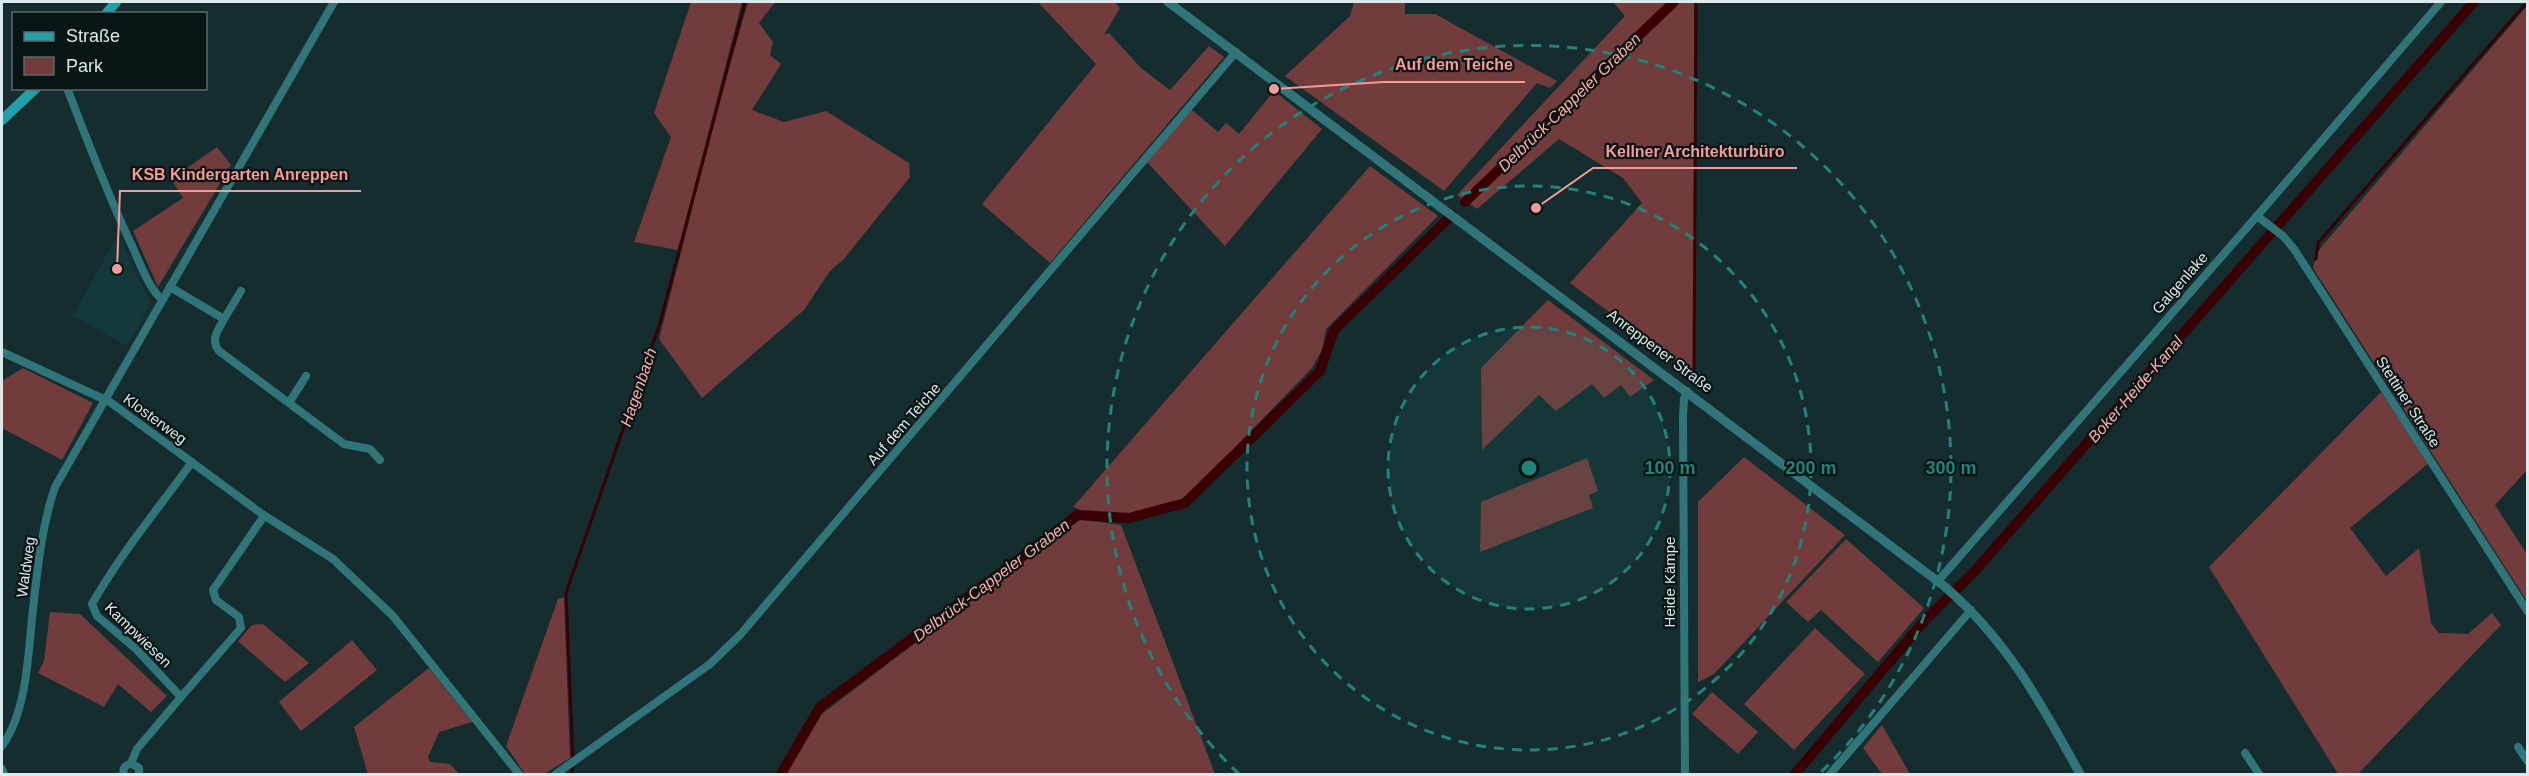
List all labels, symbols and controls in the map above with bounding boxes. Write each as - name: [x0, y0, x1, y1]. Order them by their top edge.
- legend: [12, 12, 207, 90]
- text: Straße: [66, 26, 120, 46]
- water label: Delbrück-Cappeler Graben: [1495, 30, 1644, 175]
- callout: Auf dem Teiche: [1383, 48, 1525, 82]
- text: Park: [66, 56, 104, 76]
- text: Auf dem Teiche: [1395, 56, 1513, 73]
- callout: Kellner Architekturbüro: [1593, 134, 1797, 168]
- text: Kellner Architekturbüro: [1606, 143, 1785, 160]
- callout: KSB Kindergarten Anreppen: [120, 157, 361, 191]
- text: KSB Kindergarten Anreppen: [132, 166, 348, 183]
- street label: Galgenlake: [2148, 248, 2211, 317]
- street label: Anreppener Straße: [1604, 305, 1716, 396]
- water label: Boker-Heide-Kanal: [2085, 333, 2186, 446]
- water label: Hagenbach: [617, 346, 660, 429]
- street label: Stettiner Straße: [2373, 353, 2444, 450]
- street label: Auf dem Teiche: [863, 379, 944, 468]
- street label: Klosterweg: [120, 390, 190, 447]
- centre of rings: [1519, 458, 1539, 478]
- text: 100 m: [1644, 458, 1696, 478]
- text: 200 m: [1785, 458, 1837, 478]
- text: 300 m: [1925, 458, 1977, 478]
- water label: Delbrück-Cappeler Graben: [910, 516, 1073, 645]
- street label: Waldweg: [13, 535, 38, 598]
- street label: Heide Kämpe: [1661, 537, 1678, 627]
- street label: Kampwiesen: [102, 599, 175, 671]

